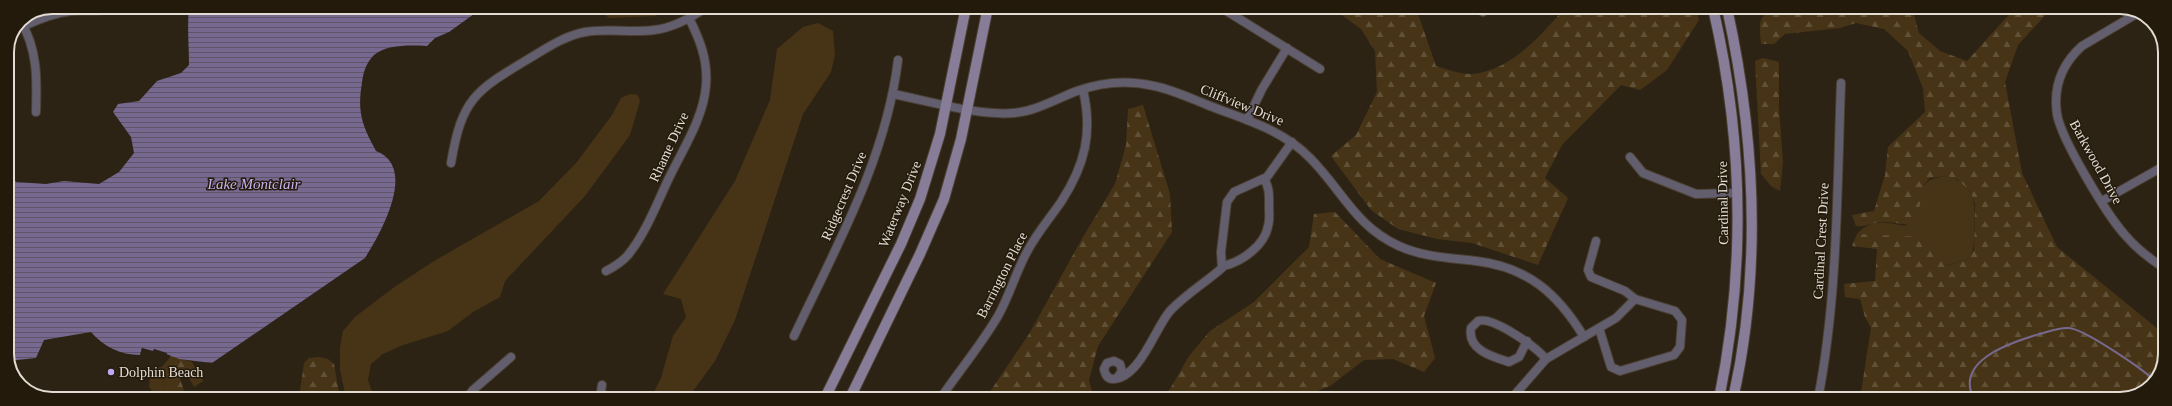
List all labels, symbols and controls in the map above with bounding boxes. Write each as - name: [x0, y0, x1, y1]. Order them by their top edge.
- street label: Cliffview Drive: [1198, 81, 1286, 129]
- street label: Rhame Drive: [646, 110, 692, 184]
- street label: Barkwood Drive: [2067, 117, 2125, 207]
- street label: Ridgecrest Drive: [818, 149, 870, 243]
- street label: Waterway Drive: [876, 159, 924, 249]
- street label: Cardinal Drive: [1715, 161, 1731, 245]
- water label: Lake Montclair: [207, 176, 301, 192]
- street label: Cardinal Crest Drive: [1810, 182, 1832, 300]
- street label: Barrington Place: [974, 230, 1030, 320]
- place label: Dolphin Beach: [119, 365, 203, 380]
- marker: Dolphin Beach: [106, 367, 116, 377]

